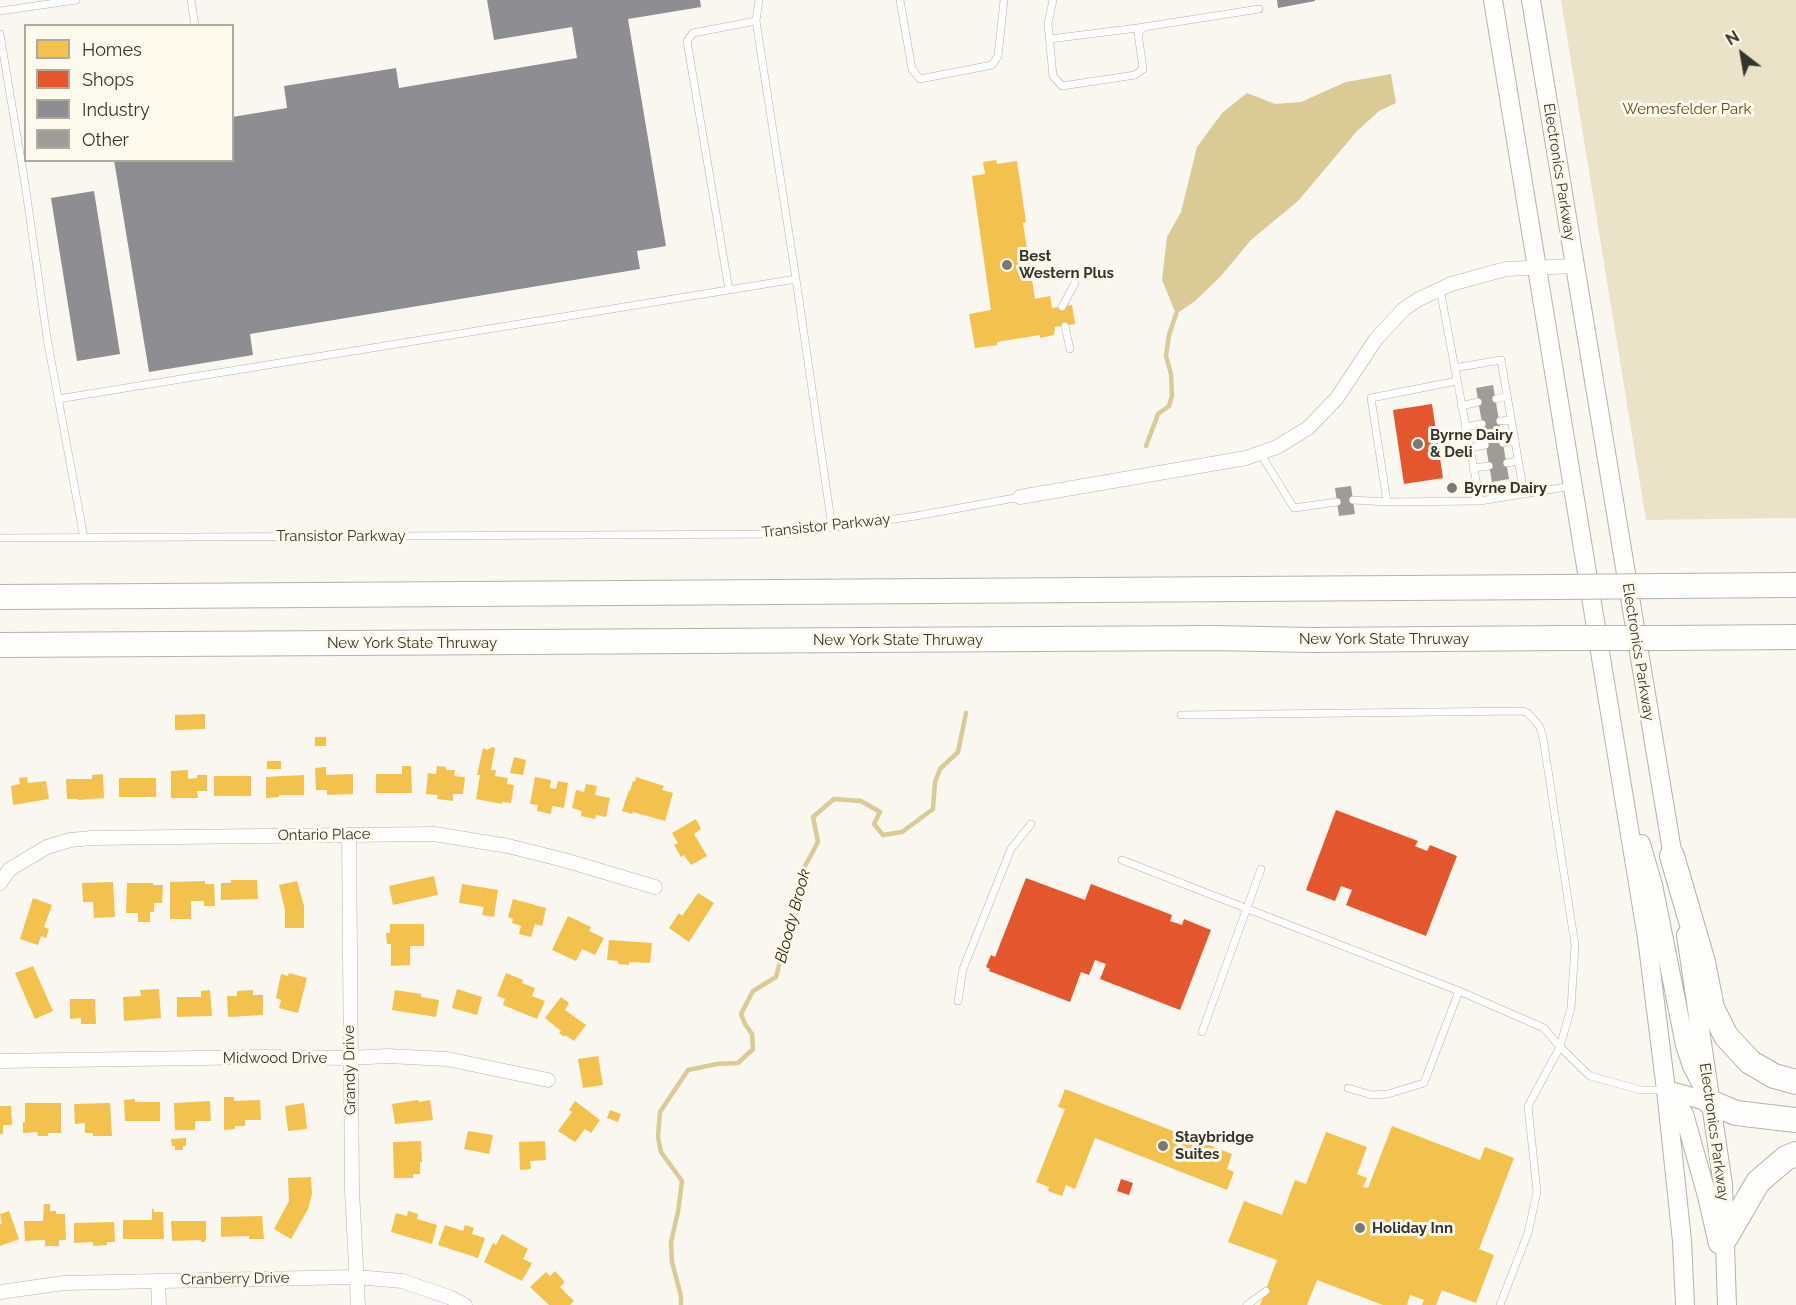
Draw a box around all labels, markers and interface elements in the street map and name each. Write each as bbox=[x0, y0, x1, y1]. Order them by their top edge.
legend bbox=[24, 24, 234, 162]
north arrow bbox=[1712, 24, 1772, 84]
text: N bbox=[1722, 27, 1743, 49]
text: Homes bbox=[82, 39, 142, 60]
text: Shops bbox=[82, 69, 134, 90]
text: Industry bbox=[82, 99, 150, 120]
park label: Wemesfelder Park bbox=[1623, 100, 1751, 118]
street label: Electronics Parkway bbox=[1539, 102, 1579, 242]
text: Other bbox=[82, 129, 129, 150]
place label: Best Western Plus bbox=[1019, 247, 1114, 282]
marker: Best Western Plus bbox=[1000, 258, 1014, 272]
place label: Byrne Dairy & Deli bbox=[1430, 426, 1513, 461]
marker: Byrne Dairy & Deli bbox=[1411, 437, 1425, 451]
place label: Byrne Dairy bbox=[1464, 479, 1547, 497]
marker: Byrne Dairy bbox=[1445, 481, 1459, 495]
street label: Transistor Parkway bbox=[761, 510, 891, 542]
street label: Transistor Parkway bbox=[276, 527, 406, 545]
street label: Electronics Parkway bbox=[1618, 582, 1658, 722]
street label: New York State Thruway bbox=[1299, 630, 1469, 648]
street label: New York State Thruway bbox=[813, 631, 983, 649]
street label: New York State Thruway bbox=[327, 634, 497, 652]
street label: Ontario Place bbox=[277, 825, 371, 845]
water label: Bloody Brook bbox=[771, 867, 815, 965]
street label: Grandy Drive bbox=[340, 1025, 360, 1115]
street label: Midwood Drive bbox=[223, 1049, 327, 1067]
street label: Electronics Parkway bbox=[1695, 1062, 1733, 1202]
place label: Staybridge Suites bbox=[1175, 1128, 1254, 1163]
marker: Staybridge Suites bbox=[1156, 1139, 1170, 1153]
place label: Holiday Inn bbox=[1372, 1219, 1453, 1237]
marker: Holiday Inn bbox=[1353, 1221, 1367, 1235]
street label: Cranberry Drive bbox=[180, 1269, 290, 1289]

